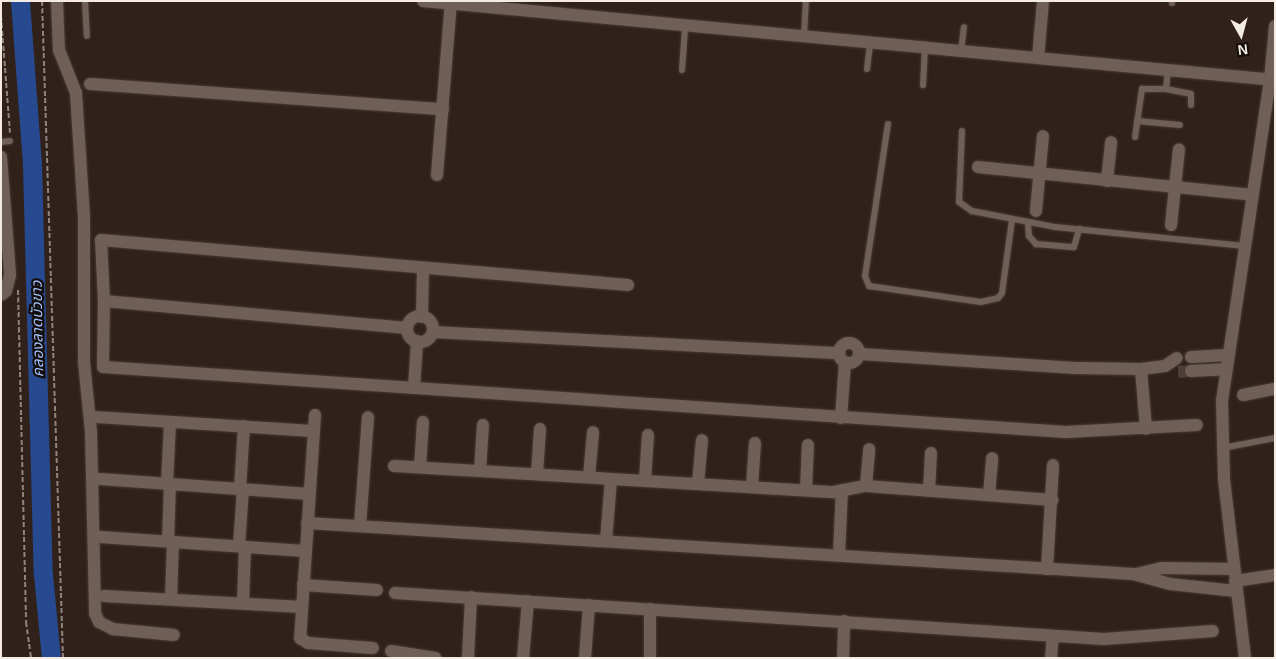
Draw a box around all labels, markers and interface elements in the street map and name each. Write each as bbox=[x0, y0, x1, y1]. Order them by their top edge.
north arrow bbox=[1216, 10, 1266, 60]
text: N bbox=[1237, 41, 1249, 58]
water label: คลองลาดบัวขาว bbox=[27, 281, 47, 377]

